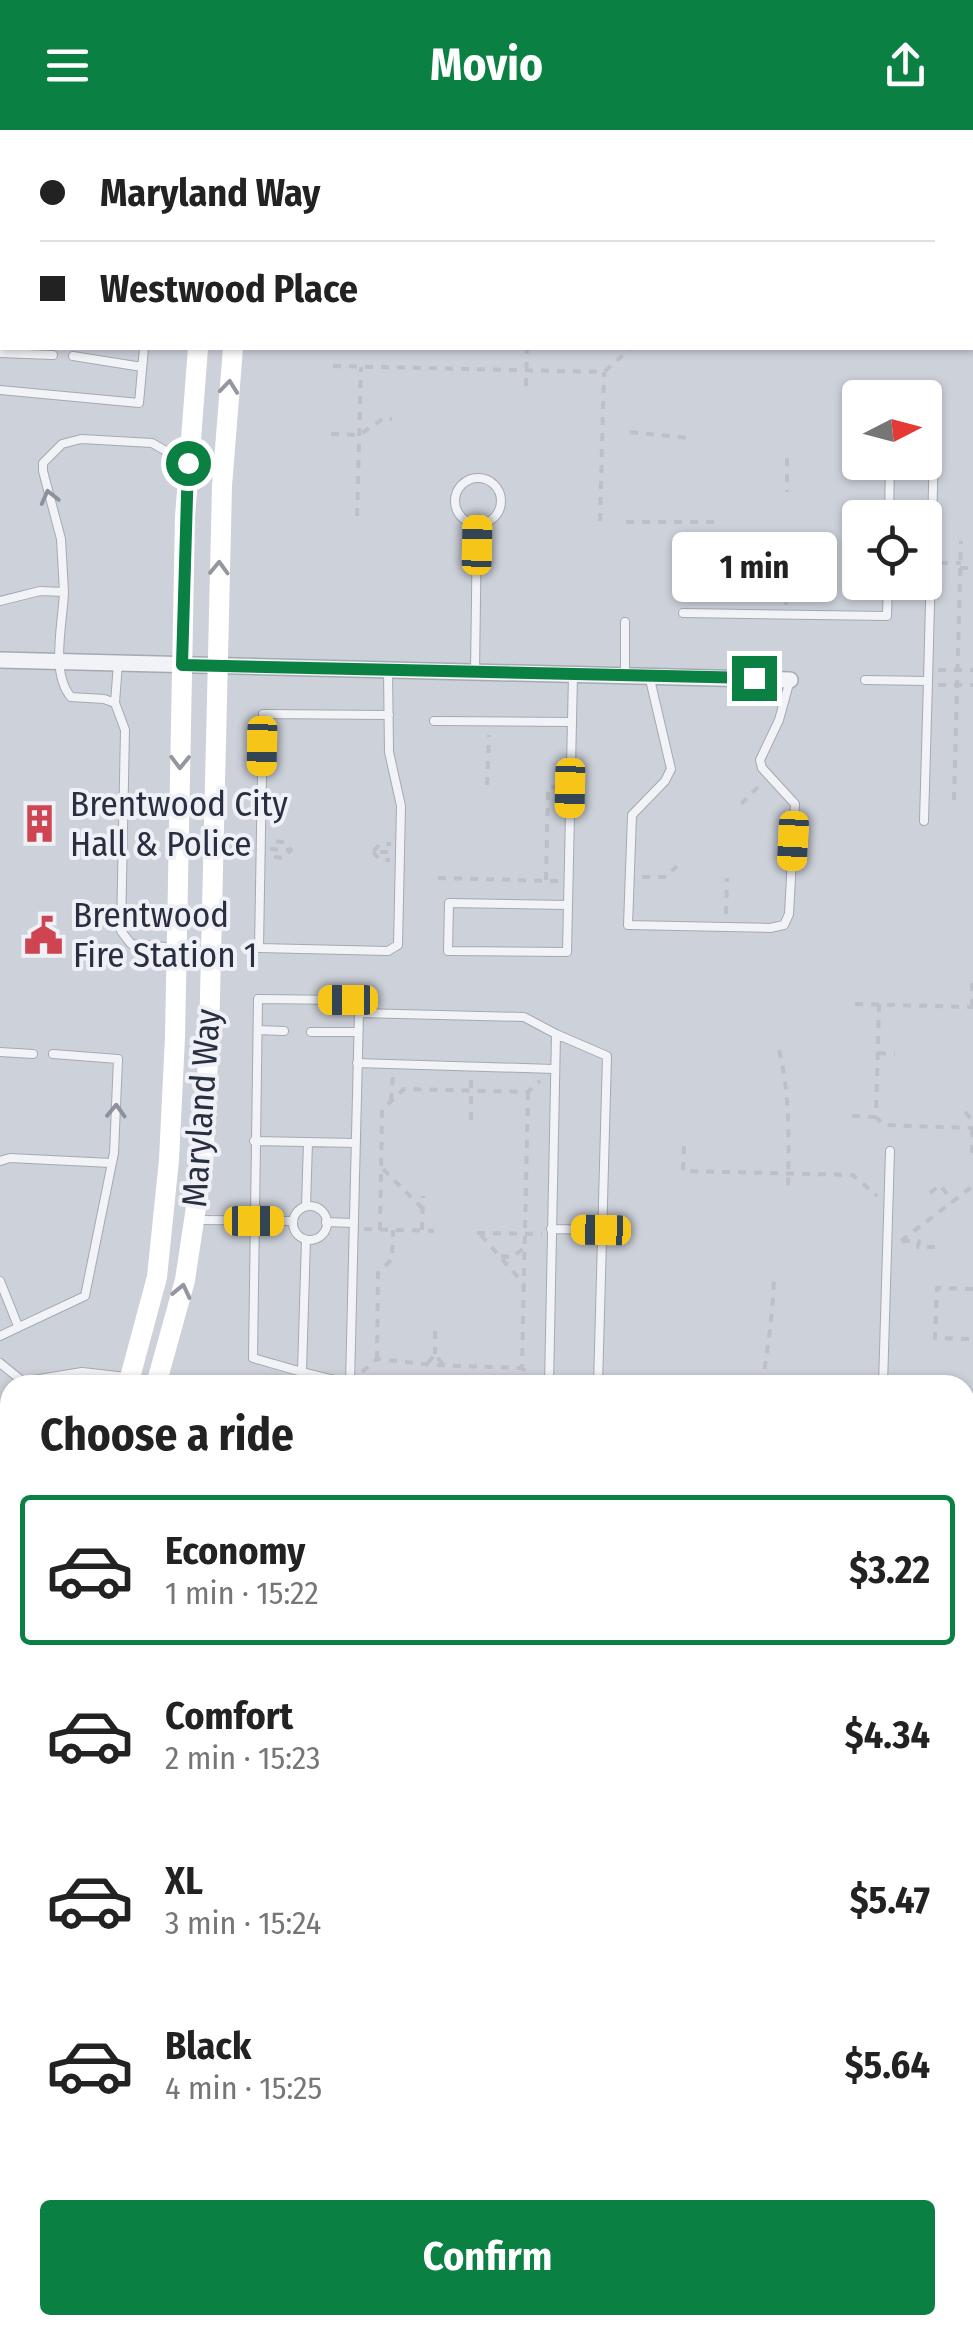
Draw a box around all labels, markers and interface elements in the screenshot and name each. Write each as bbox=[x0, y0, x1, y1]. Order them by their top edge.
icon: menu bbox=[40, 38, 95, 93]
text: Movio bbox=[430, 38, 543, 92]
icon: share bbox=[878, 38, 933, 93]
text: Maryland Way bbox=[100, 170, 320, 216]
text: Westwood Place bbox=[100, 266, 358, 312]
one-way arrow bbox=[218, 378, 239, 394]
north arrow bbox=[842, 380, 942, 480]
map controls bbox=[842, 380, 942, 600]
route start bbox=[166, 441, 211, 486]
one-way arrow bbox=[40, 489, 61, 506]
button: locate bbox=[842, 500, 942, 600]
car bbox=[461, 515, 493, 575]
callout: 1 min bbox=[672, 533, 836, 603]
text: 1 min bbox=[720, 548, 789, 586]
one-way arrow bbox=[209, 560, 230, 576]
route end bbox=[732, 656, 777, 701]
car bbox=[246, 716, 278, 776]
one-way arrow bbox=[170, 755, 191, 771]
car bbox=[554, 758, 586, 818]
place label: Brentwood City Hall & Police bbox=[70, 783, 288, 865]
building icon: Brentwood City Hall & Police bbox=[19, 803, 61, 845]
car bbox=[776, 810, 810, 872]
place label: Brentwood Fire Station 1 bbox=[73, 894, 258, 976]
public building icon: Brentwood Fire Station 1 bbox=[22, 914, 64, 956]
car bbox=[318, 985, 378, 1015]
street label: Maryland Way bbox=[173, 1007, 229, 1209]
one-way arrow bbox=[105, 1103, 126, 1119]
car bbox=[224, 1206, 284, 1236]
car bbox=[571, 1214, 631, 1246]
one-way arrow bbox=[170, 1283, 191, 1300]
text: Choose a ride bbox=[40, 1408, 294, 1462]
icon: car bbox=[45, 1525, 135, 1615]
text: Economy bbox=[165, 1528, 305, 1574]
text: $3.22 bbox=[849, 1547, 930, 1593]
text: 1 min · 15:22 bbox=[165, 1574, 319, 1612]
icon: car bbox=[45, 1690, 135, 1780]
text: Comfort bbox=[165, 1693, 293, 1739]
text: $4.34 bbox=[845, 1712, 930, 1758]
text: 2 min · 15:23 bbox=[165, 1739, 320, 1777]
icon: car bbox=[45, 1855, 135, 1945]
text: XL bbox=[165, 1858, 203, 1904]
text: $5.47 bbox=[850, 1877, 930, 1923]
text: 3 min · 15:24 bbox=[165, 1904, 321, 1942]
icon: car bbox=[45, 2020, 135, 2110]
text: Black bbox=[165, 2023, 251, 2069]
text: $5.64 bbox=[845, 2042, 930, 2088]
text: 4 min · 15:25 bbox=[165, 2069, 322, 2107]
button: Confirm bbox=[40, 2200, 935, 2315]

